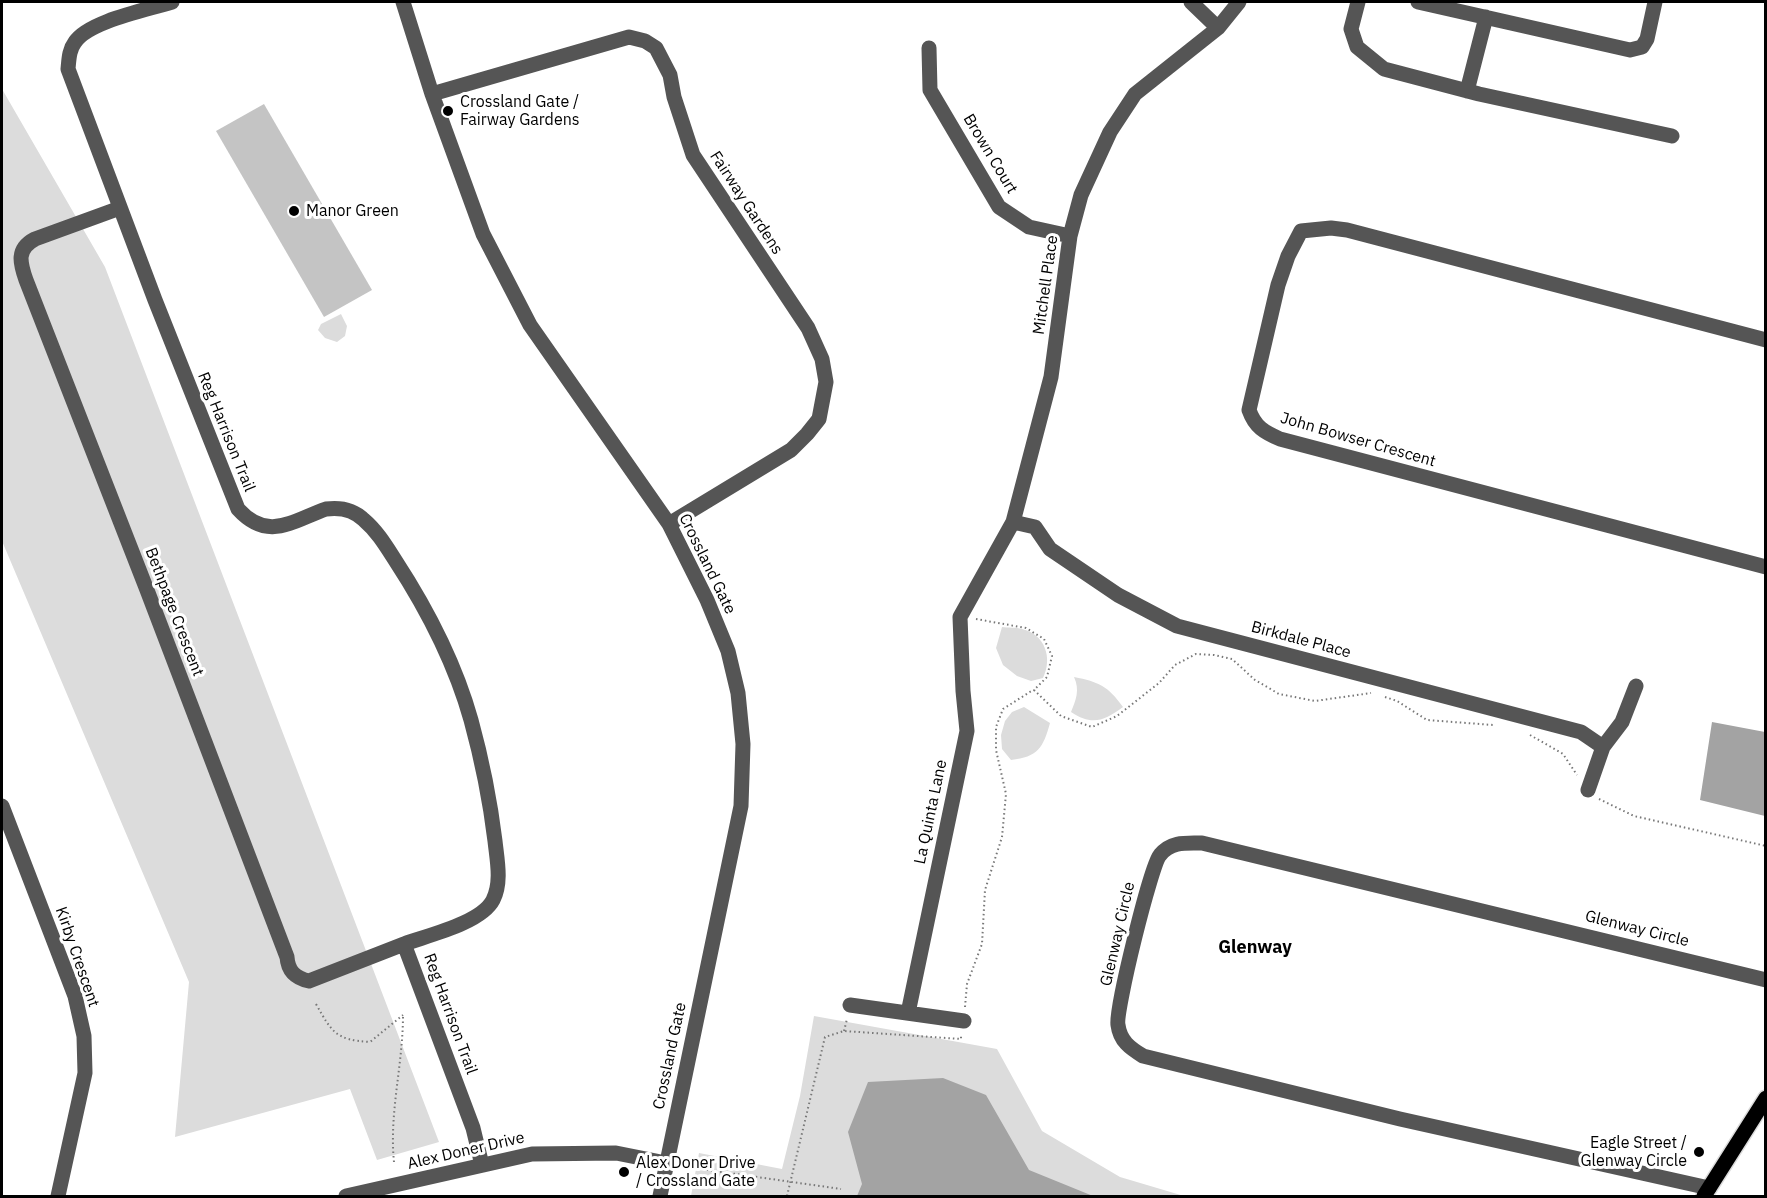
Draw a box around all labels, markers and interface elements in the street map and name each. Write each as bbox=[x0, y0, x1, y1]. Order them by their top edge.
place label: Crossland Gate / Fairway Gardens bbox=[460, 92, 580, 130]
marker: Crossland Gate / Fairway Gardens bbox=[441, 104, 455, 118]
street label: Brown Court bbox=[959, 111, 1021, 197]
street label: Fairway Gardens bbox=[705, 148, 787, 258]
place label: Manor Green bbox=[306, 201, 399, 221]
marker: Manor Green bbox=[287, 204, 301, 218]
street label: Mitchell Place bbox=[1030, 234, 1062, 336]
street label: Reg Harrison Trail bbox=[193, 369, 259, 495]
street label: John Bowser Crescent bbox=[1278, 409, 1438, 471]
street label: Crossland Gate bbox=[674, 511, 740, 617]
street label: Bethpage Crescent bbox=[141, 545, 207, 679]
street label: Birkdale Place bbox=[1249, 617, 1353, 663]
street label: La Quinta Lane bbox=[911, 758, 951, 866]
street label: Glenway Circle bbox=[1097, 880, 1139, 988]
street label: Kirby Crescent bbox=[51, 904, 103, 1010]
street label: Glenway Circle bbox=[1583, 907, 1691, 951]
district label: Glenway bbox=[1218, 937, 1292, 959]
street label: Reg Harrison Trail bbox=[419, 951, 481, 1077]
street label: Crossland Gate bbox=[649, 1001, 691, 1111]
street label: Alex Doner Drive bbox=[406, 1128, 526, 1174]
place label: Eagle Street / Glenway Circle bbox=[1580, 1133, 1687, 1171]
marker: Eagle Street / Glenway Circle bbox=[1692, 1145, 1706, 1159]
place label: Alex Doner Drive / Crossland Gate bbox=[636, 1153, 755, 1191]
marker: Alex Doner Drive / Crossland Gate bbox=[617, 1165, 631, 1179]

